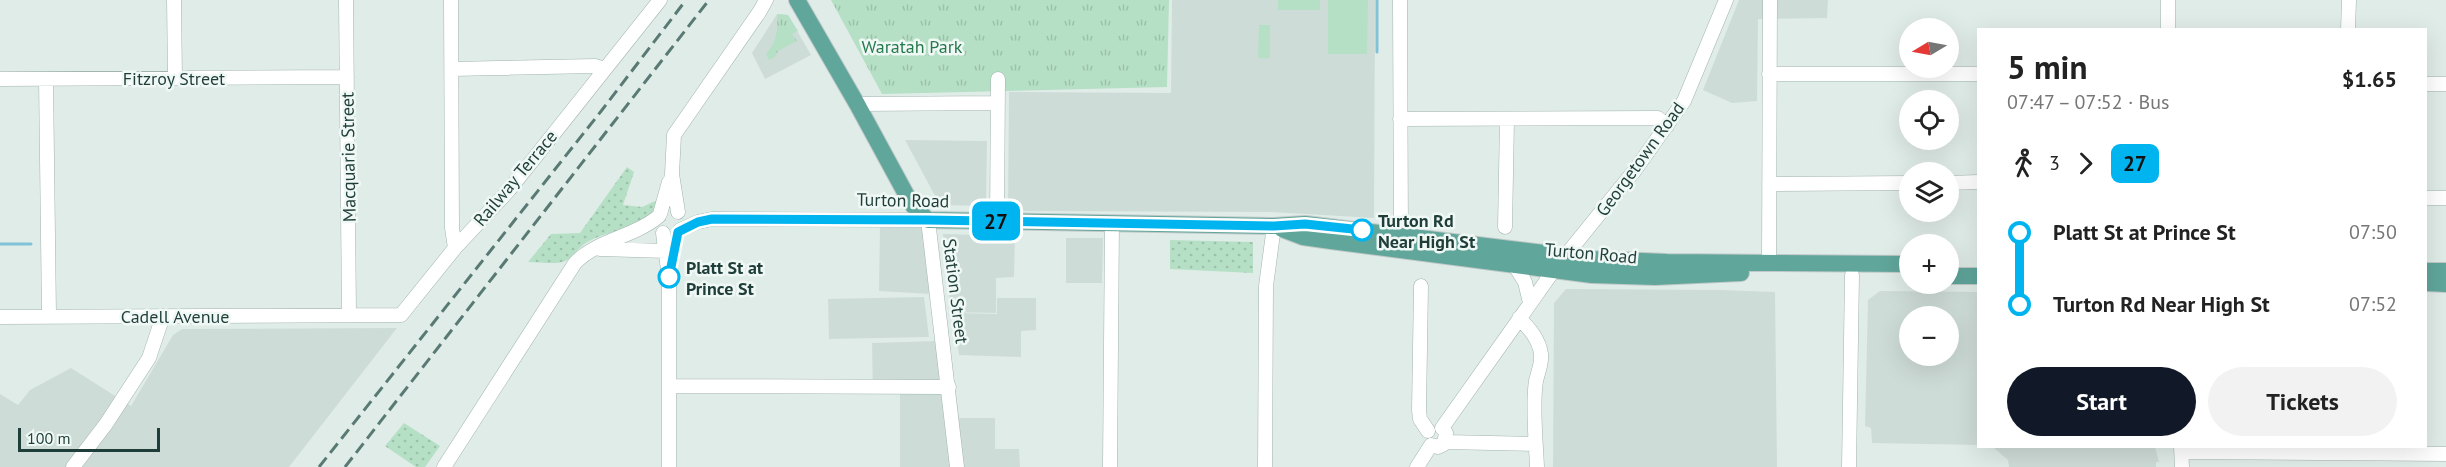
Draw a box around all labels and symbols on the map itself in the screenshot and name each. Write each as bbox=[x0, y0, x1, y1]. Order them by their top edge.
north arrow bbox=[1899, 18, 1959, 78]
park label: Waratah Park bbox=[862, 35, 963, 58]
street label: Fitzroy Street bbox=[123, 67, 225, 90]
street label: Macquarie Street bbox=[335, 92, 361, 222]
street label: Georgetown Road bbox=[1591, 97, 1689, 221]
street label: Railway Terrace bbox=[468, 125, 562, 231]
street label: Turton Road bbox=[856, 188, 950, 212]
line badge: 27 bbox=[969, 202, 1023, 240]
place label: Turton Rd Near High St bbox=[1378, 209, 1476, 253]
marker: Turton Rd Near High St bbox=[1351, 219, 1373, 241]
street label: Station Street bbox=[938, 237, 974, 345]
street label: Turton Road bbox=[1544, 238, 1638, 268]
place label: Platt St at Prince St bbox=[686, 256, 764, 300]
marker: Platt St at Prince St bbox=[658, 266, 680, 288]
street label: Cadell Avenue bbox=[121, 305, 229, 328]
scale bar bbox=[18, 425, 160, 452]

